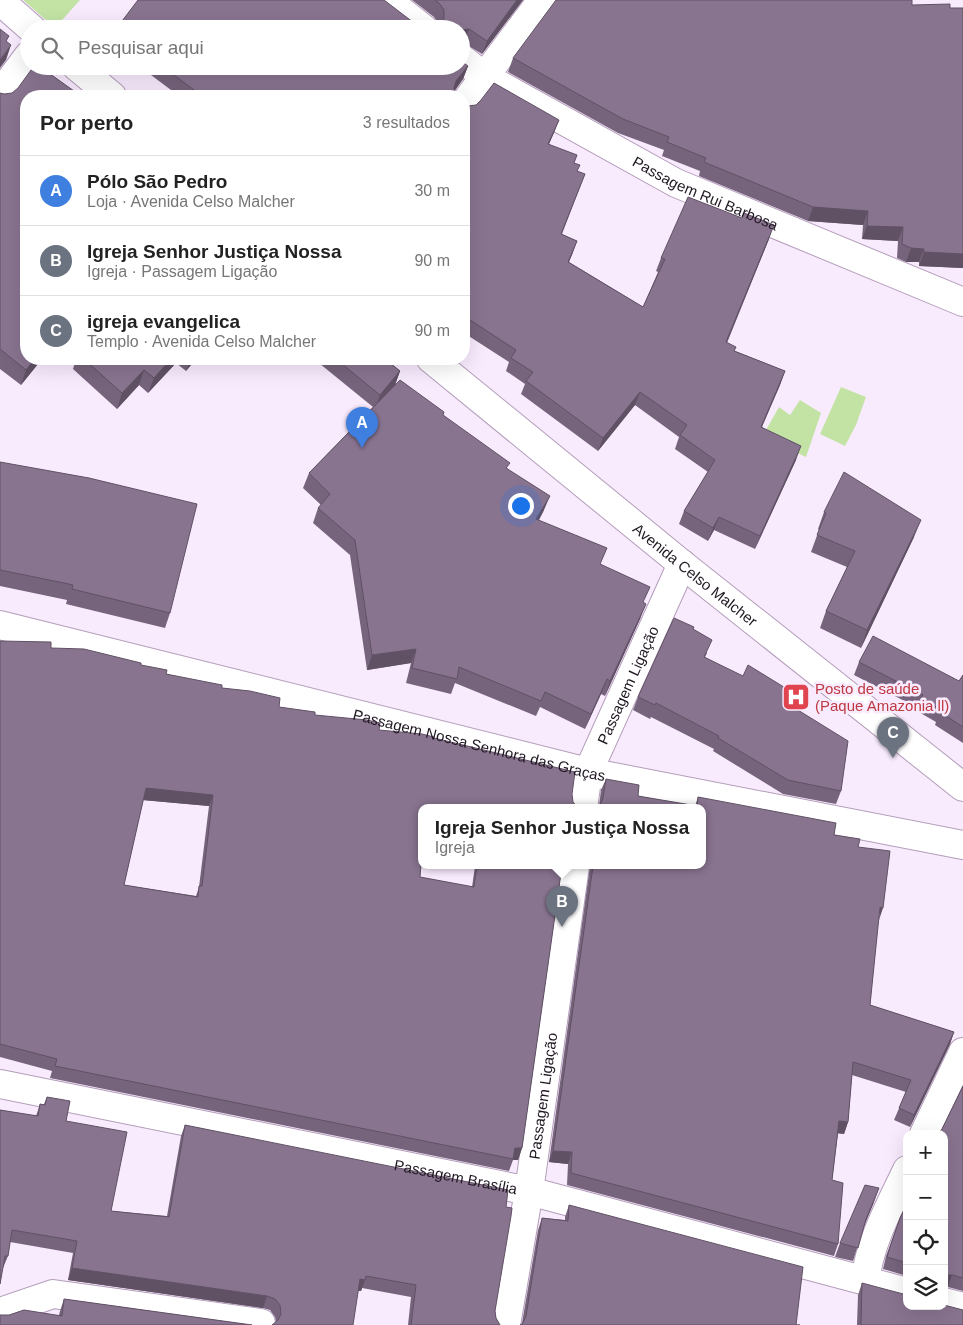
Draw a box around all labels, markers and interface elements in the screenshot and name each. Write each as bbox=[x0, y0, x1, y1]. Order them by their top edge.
search box bbox=[20, 20, 470, 75]
icon: search bbox=[38, 34, 66, 62]
text: Pesquisar aqui bbox=[78, 37, 204, 58]
text: Por perto bbox=[40, 111, 133, 134]
text: 3 resultados bbox=[363, 114, 450, 131]
street label: Passagem Rui Barbosa bbox=[630, 152, 781, 233]
text: Pólo São Pedro bbox=[87, 171, 227, 192]
text: A bbox=[50, 182, 62, 199]
text: 30 m bbox=[414, 182, 450, 199]
text: Loja · Avenida Celso Malcher bbox=[87, 193, 295, 210]
text: Igreja Senhor Justiça Nossa bbox=[87, 241, 342, 262]
text: B bbox=[50, 252, 62, 269]
text: 90 m bbox=[414, 252, 450, 269]
text: Igreja · Passagem Ligação bbox=[87, 263, 277, 280]
text: igreja evangelica bbox=[87, 311, 240, 332]
text: C bbox=[50, 322, 62, 339]
text: 90 m bbox=[414, 322, 450, 339]
text: Templo · Avenida Celso Malcher bbox=[87, 333, 316, 350]
pin: A bbox=[346, 407, 378, 448]
your location bbox=[508, 493, 534, 519]
street label: Avenida Celso Malcher bbox=[630, 519, 761, 629]
street label: Passagem Ligação bbox=[593, 623, 661, 746]
place label: Posto de saúde (Paque Amazonia ll) bbox=[815, 680, 949, 714]
hospital icon: Posto de saúde (Paque Amazonia ll) bbox=[781, 682, 811, 712]
street label: Passagem Nossa Senhora das Graças bbox=[351, 705, 607, 784]
pin: C bbox=[877, 717, 909, 758]
popup bbox=[418, 804, 706, 869]
text: Igreja Senhor Justiça Nossa bbox=[435, 817, 689, 838]
text: Igreja bbox=[435, 839, 475, 856]
pin: B bbox=[546, 886, 578, 927]
street label: Passagem Ligação bbox=[525, 1032, 560, 1160]
map controls bbox=[903, 1130, 948, 1310]
button: + bbox=[903, 1130, 948, 1175]
street label: Passagem Brasília bbox=[393, 1155, 519, 1197]
button: − bbox=[903, 1175, 948, 1220]
button: locate bbox=[903, 1220, 948, 1265]
button: layers bbox=[903, 1265, 948, 1310]

